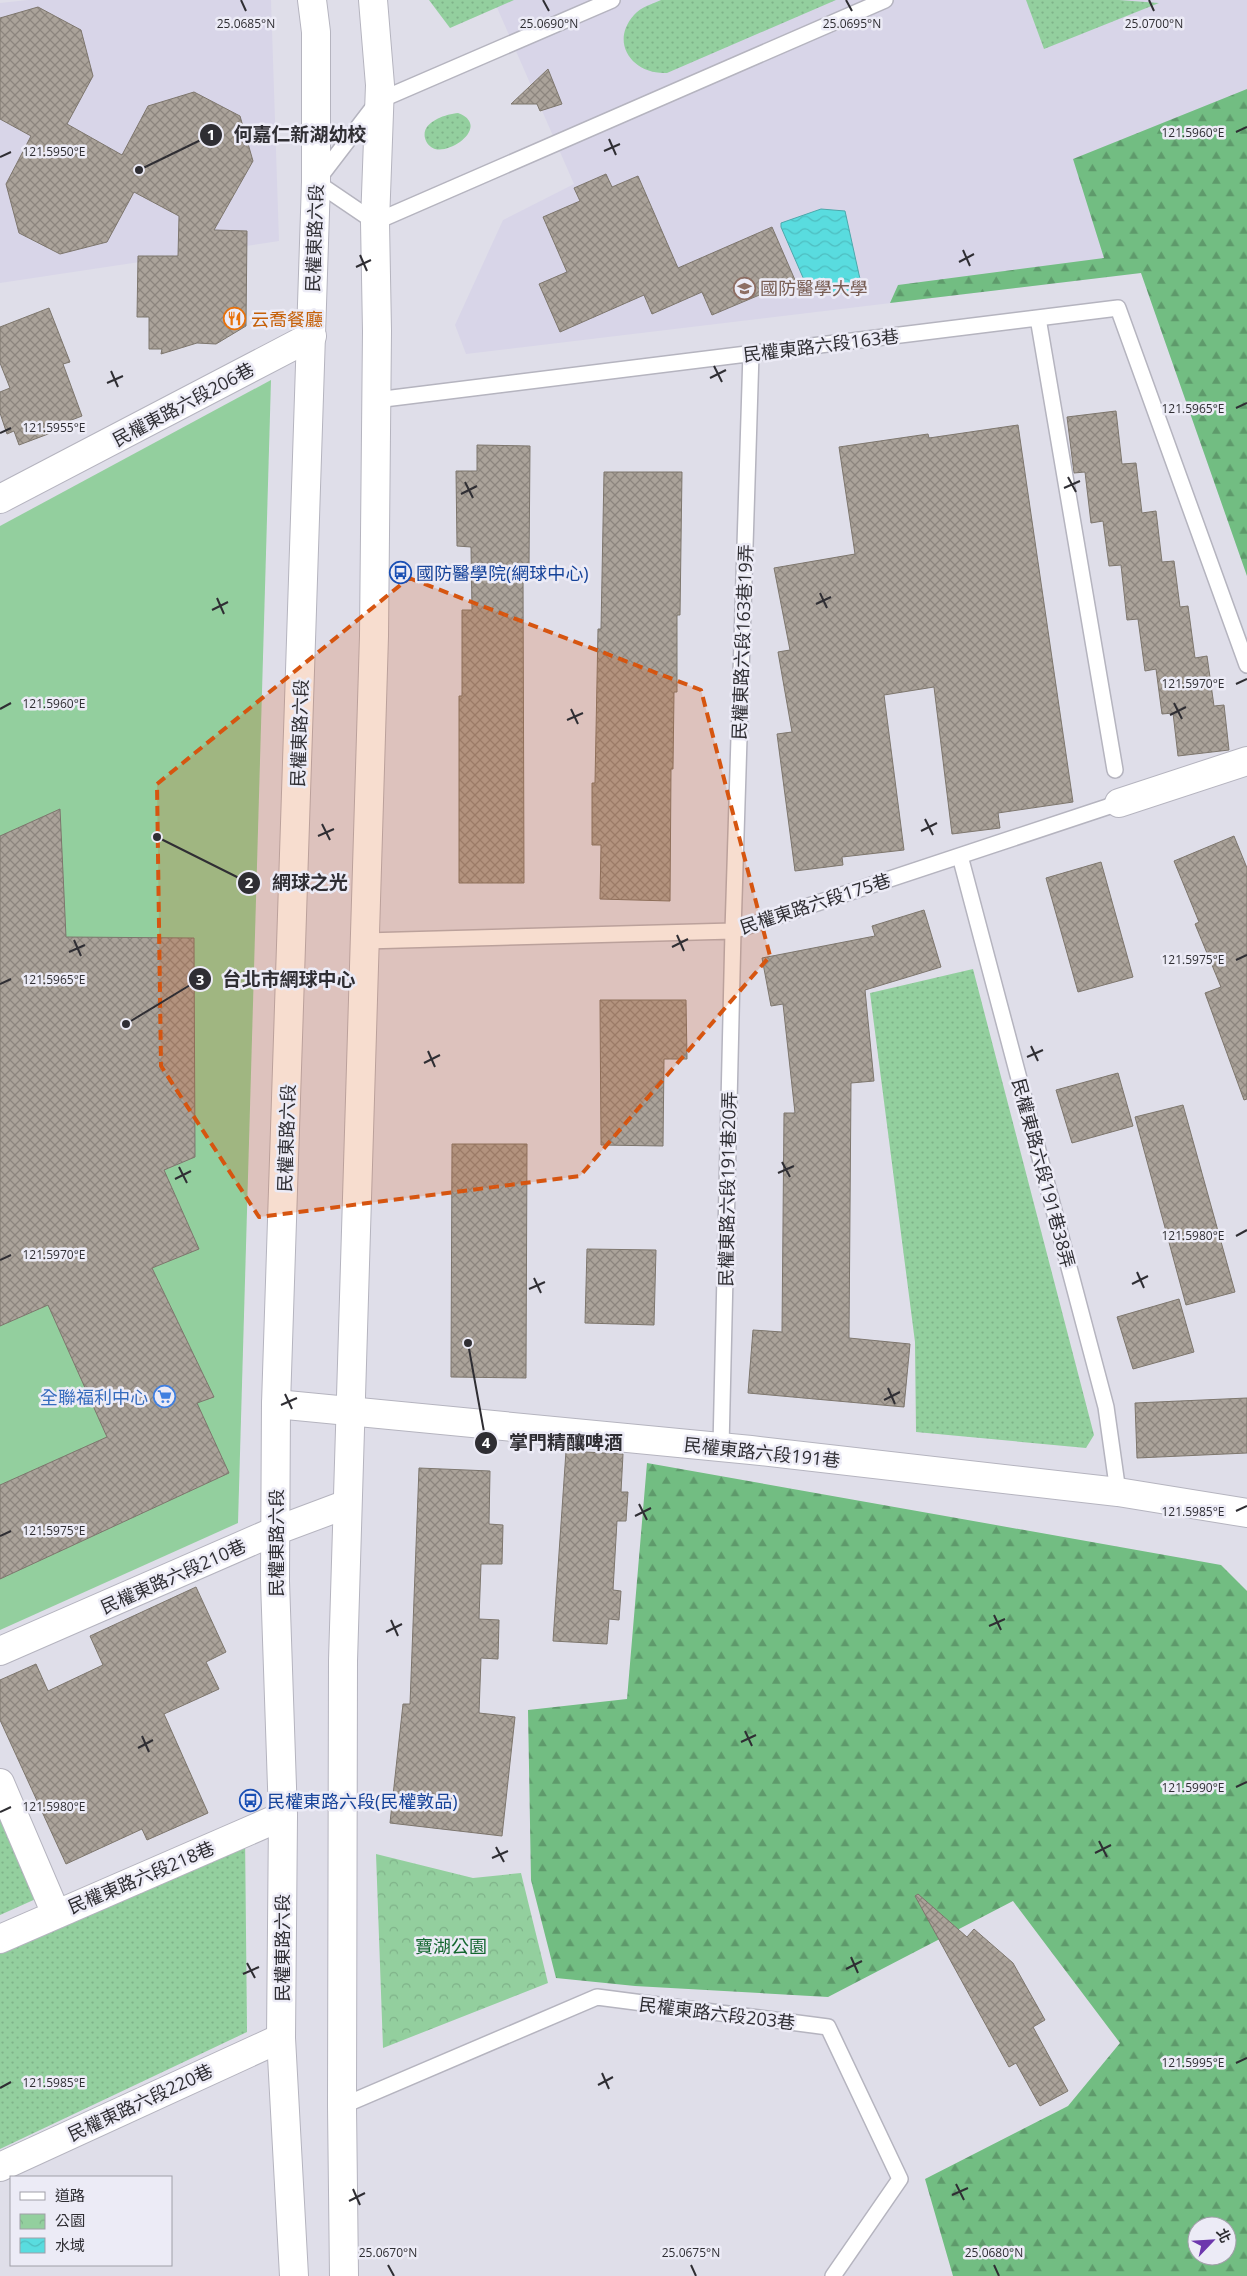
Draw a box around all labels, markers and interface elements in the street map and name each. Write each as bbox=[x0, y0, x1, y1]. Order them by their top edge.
text: 25.0685°N bbox=[217, 15, 275, 32]
text: 25.0690°N bbox=[520, 15, 578, 32]
text: 25.0695°N bbox=[823, 15, 881, 32]
text: 25.0700°N bbox=[1125, 15, 1183, 32]
callout: 何嘉仁新湖幼校 bbox=[198, 118, 376, 152]
text: 何嘉仁新湖幼校 bbox=[233, 121, 367, 147]
text: 1 bbox=[207, 124, 215, 144]
text: 121.5960°E bbox=[1162, 124, 1225, 141]
text: 121.5950°E bbox=[23, 143, 86, 160]
street label: 民權東路六段 bbox=[300, 184, 328, 292]
school or university icon: 國防醫學大學 bbox=[732, 276, 756, 300]
place label: 國防醫學大學 bbox=[760, 276, 868, 300]
restaurant icon: 云喬餐廳 bbox=[223, 307, 247, 331]
place label: 云喬餐廳 bbox=[251, 307, 323, 331]
street label: 民權東路六段163巷 bbox=[742, 324, 900, 366]
street label: 民權東路六段206巷 bbox=[108, 357, 258, 451]
text: 121.5965°E bbox=[1162, 400, 1225, 417]
text: 121.5955°E bbox=[23, 419, 86, 436]
street label: 民權東路六段163巷19弄 bbox=[727, 544, 757, 740]
bus stop icon: 國防醫學院(網球中心) bbox=[388, 561, 412, 585]
place label: 國防醫學院(網球中心) bbox=[416, 561, 589, 585]
text: 121.5970°E bbox=[1162, 675, 1225, 692]
street label: 民權東路六段 bbox=[285, 679, 313, 787]
text: 121.5960°E bbox=[23, 695, 86, 712]
callout: 網球之光 bbox=[237, 866, 358, 900]
street label: 民權東路六段175巷 bbox=[737, 867, 893, 939]
text: 網球之光 bbox=[272, 869, 348, 895]
text: 2 bbox=[245, 872, 254, 892]
text: 121.5975°E bbox=[1162, 951, 1225, 968]
callout: 台北市網球中心 bbox=[188, 962, 366, 996]
text: 台北市網球中心 bbox=[222, 966, 356, 992]
text: 3 bbox=[196, 969, 204, 989]
text: 121.5965°E bbox=[23, 971, 86, 988]
street label: 民權東路六段191巷38弄 bbox=[1007, 1075, 1081, 1271]
street label: 民權東路六段 bbox=[272, 1084, 300, 1192]
street label: 民權東路六段191巷20弄 bbox=[713, 1091, 741, 1287]
text: 121.5980°E bbox=[1162, 1227, 1225, 1244]
text: 121.5970°E bbox=[23, 1246, 86, 1263]
place label: 全聯福利中心 bbox=[40, 1385, 148, 1409]
supermarket icon: 全聯福利中心 bbox=[152, 1385, 176, 1409]
callout: 掌門精釀啤酒 bbox=[474, 1426, 633, 1460]
text: 掌門精釀啤酒 bbox=[509, 1429, 623, 1455]
text: 4 bbox=[482, 1432, 491, 1452]
street label: 民權東路六段191巷 bbox=[683, 1432, 841, 1472]
street label: 民權東路六段 bbox=[264, 1489, 288, 1597]
text: 121.5985°E bbox=[1162, 1503, 1225, 1520]
text: 121.5975°E bbox=[23, 1522, 86, 1539]
street label: 民權東路六段210巷 bbox=[96, 1533, 250, 1619]
text: 121.5990°E bbox=[1162, 1779, 1225, 1796]
bus stop icon: 民權東路六段(民權敦品) bbox=[239, 1789, 263, 1813]
place label: 民權東路六段(民權敦品) bbox=[267, 1789, 458, 1813]
text: 121.5980°E bbox=[23, 1798, 86, 1815]
street label: 民權東路六段218巷 bbox=[64, 1835, 218, 1919]
street label: 民權東路六段 bbox=[270, 1894, 294, 2002]
park label: 寶湖公園 bbox=[415, 1934, 487, 1958]
street label: 民權東路六段203巷 bbox=[638, 1992, 796, 2034]
text: 121.5995°E bbox=[1162, 2054, 1225, 2071]
street label: 民權東路六段220巷 bbox=[64, 2058, 216, 2146]
text: 121.5985°E bbox=[23, 2074, 86, 2091]
legend bbox=[10, 2176, 172, 2266]
text: 道路 bbox=[55, 2185, 85, 2205]
text: 公園 bbox=[55, 2210, 85, 2230]
north arrow bbox=[1187, 2216, 1237, 2266]
text: 北 bbox=[1213, 2225, 1236, 2246]
text: 水域 bbox=[55, 2235, 85, 2255]
text: 25.0670°N bbox=[359, 2244, 417, 2261]
text: 25.0675°N bbox=[662, 2244, 720, 2261]
text: 25.0680°N bbox=[965, 2244, 1023, 2261]

